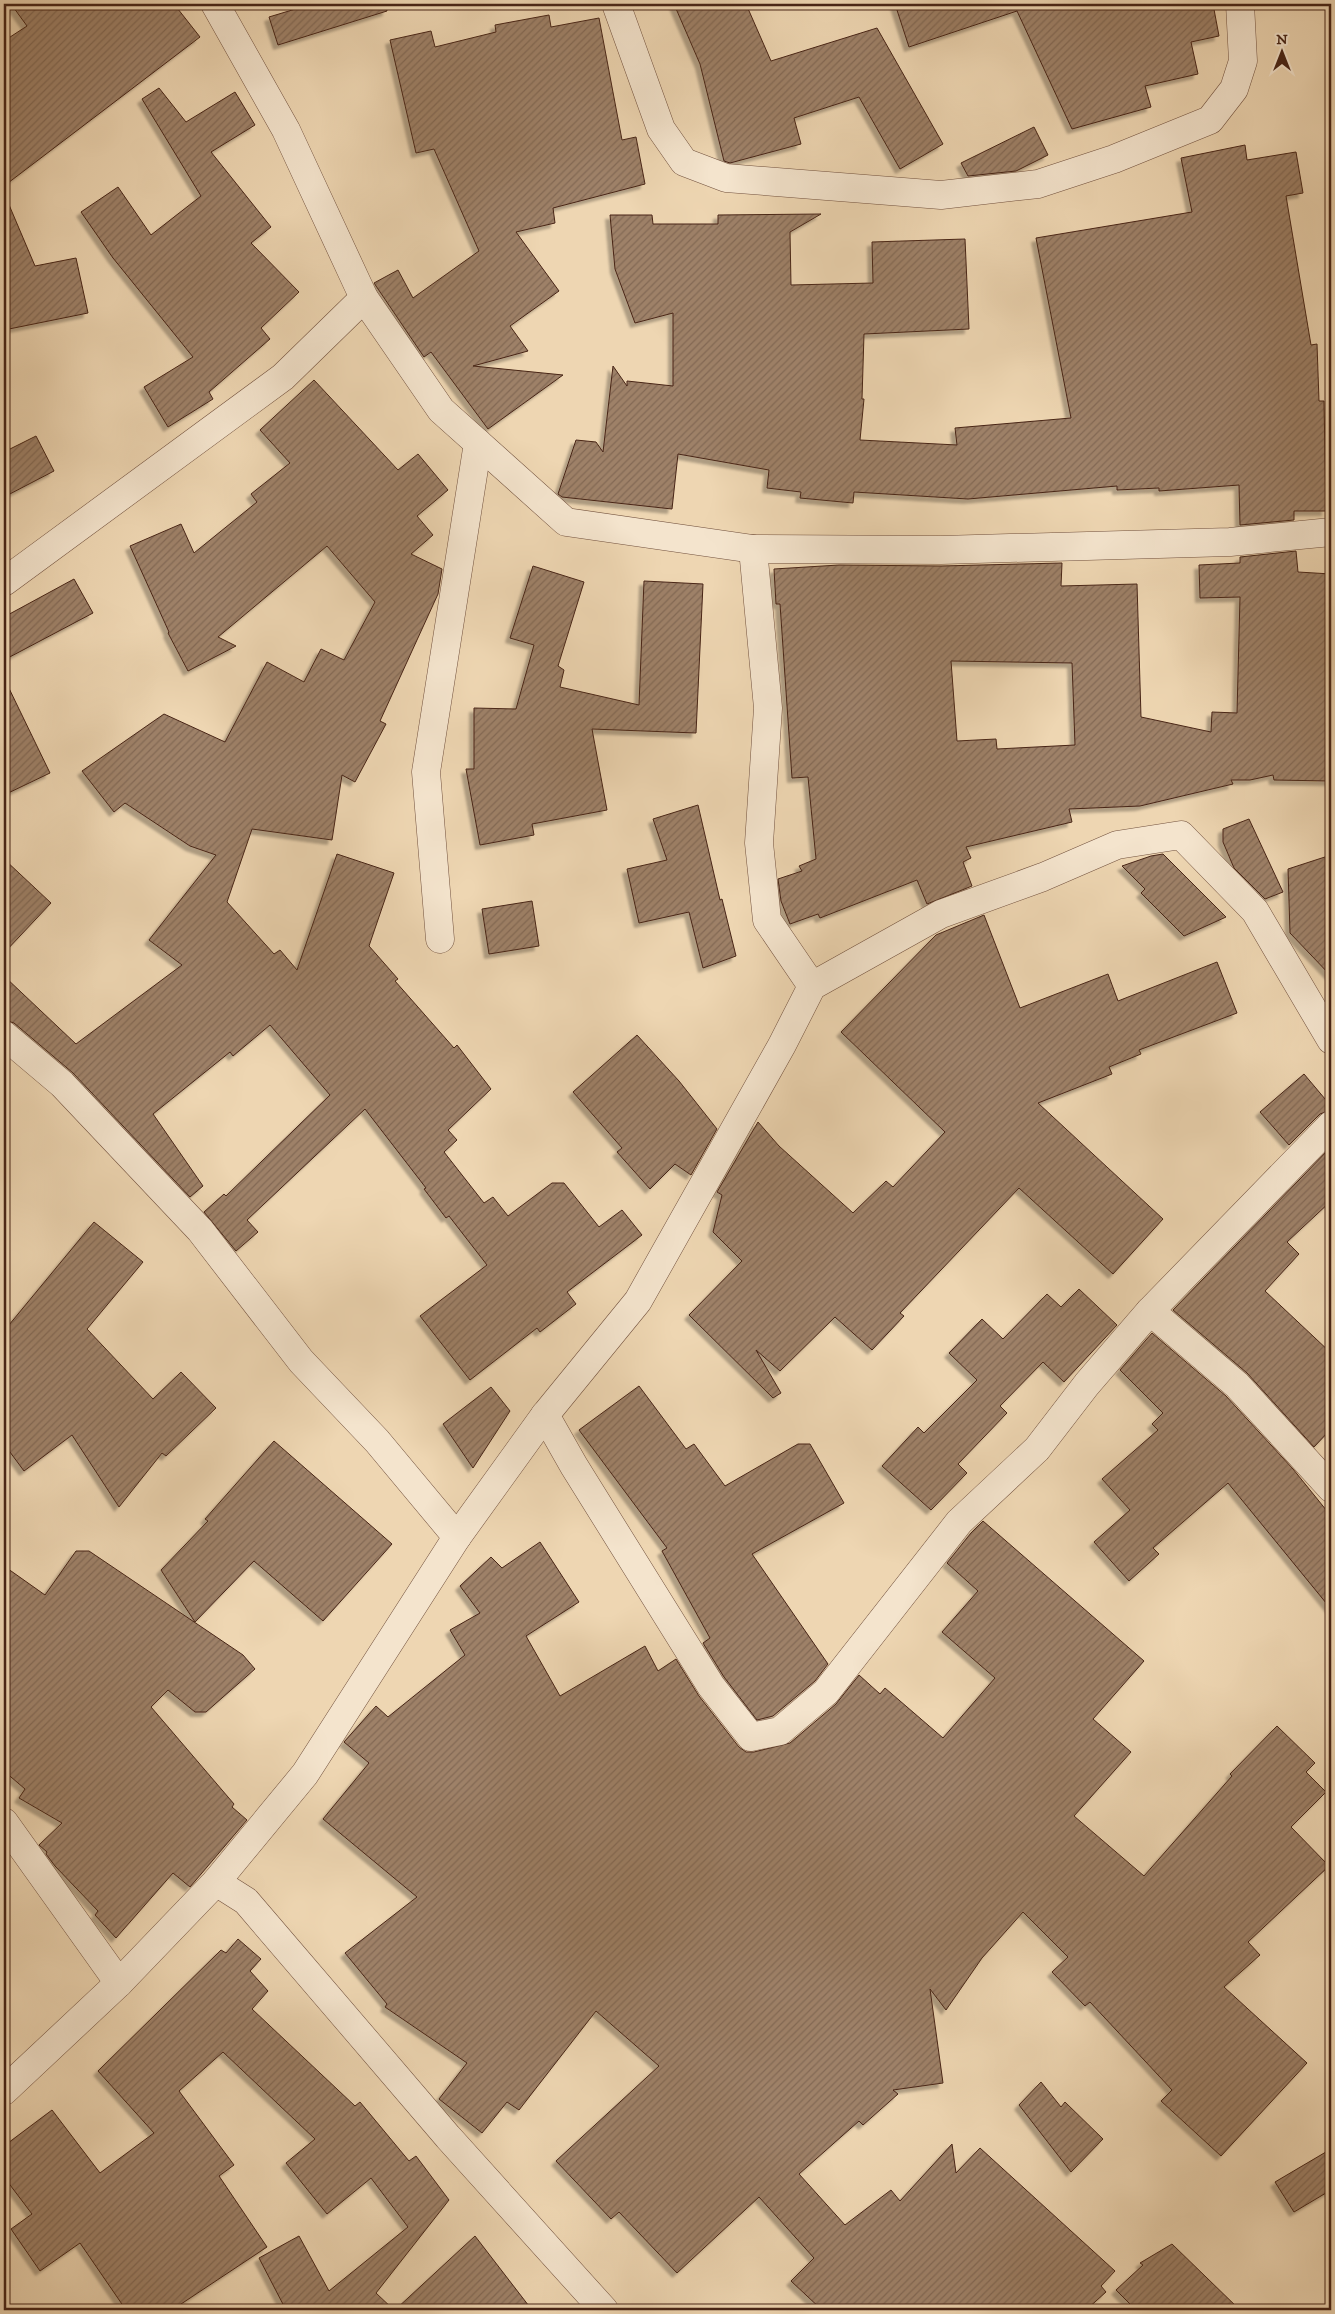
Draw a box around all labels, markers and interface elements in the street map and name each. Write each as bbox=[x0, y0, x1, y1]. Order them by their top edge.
north arrow bbox=[1258, 28, 1308, 78]
text: N bbox=[1276, 31, 1288, 49]

